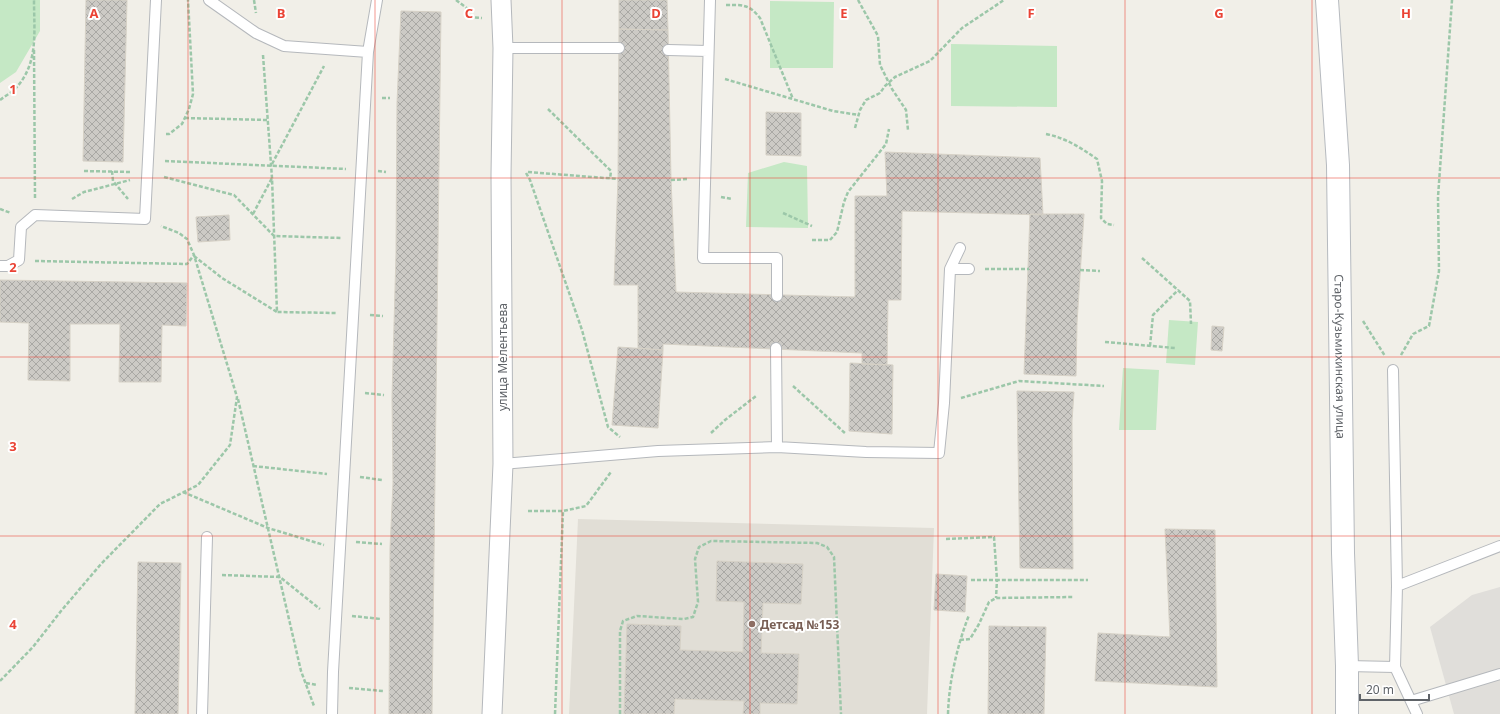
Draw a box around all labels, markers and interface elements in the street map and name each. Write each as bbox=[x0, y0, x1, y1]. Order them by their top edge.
text: A bbox=[90, 4, 99, 22]
text: B bbox=[277, 4, 285, 22]
text: C bbox=[465, 4, 473, 22]
text: D bbox=[651, 4, 661, 22]
text: E bbox=[840, 4, 848, 22]
text: F bbox=[1027, 4, 1035, 22]
text: G bbox=[1214, 4, 1224, 22]
text: H bbox=[1401, 4, 1411, 22]
text: 1 bbox=[9, 80, 17, 98]
text: 2 bbox=[9, 258, 17, 276]
street label: Старо-Кузьмихинская улица bbox=[1331, 274, 1350, 439]
street label: улица Мелентьева bbox=[494, 303, 511, 411]
text: 3 bbox=[9, 437, 17, 455]
text: 4 bbox=[9, 615, 17, 633]
place label: Детсад №153 bbox=[760, 616, 839, 633]
marker: Детсад №153 bbox=[747, 619, 757, 629]
scale bar bbox=[1360, 676, 1429, 702]
text: 20 m bbox=[1366, 681, 1394, 698]

